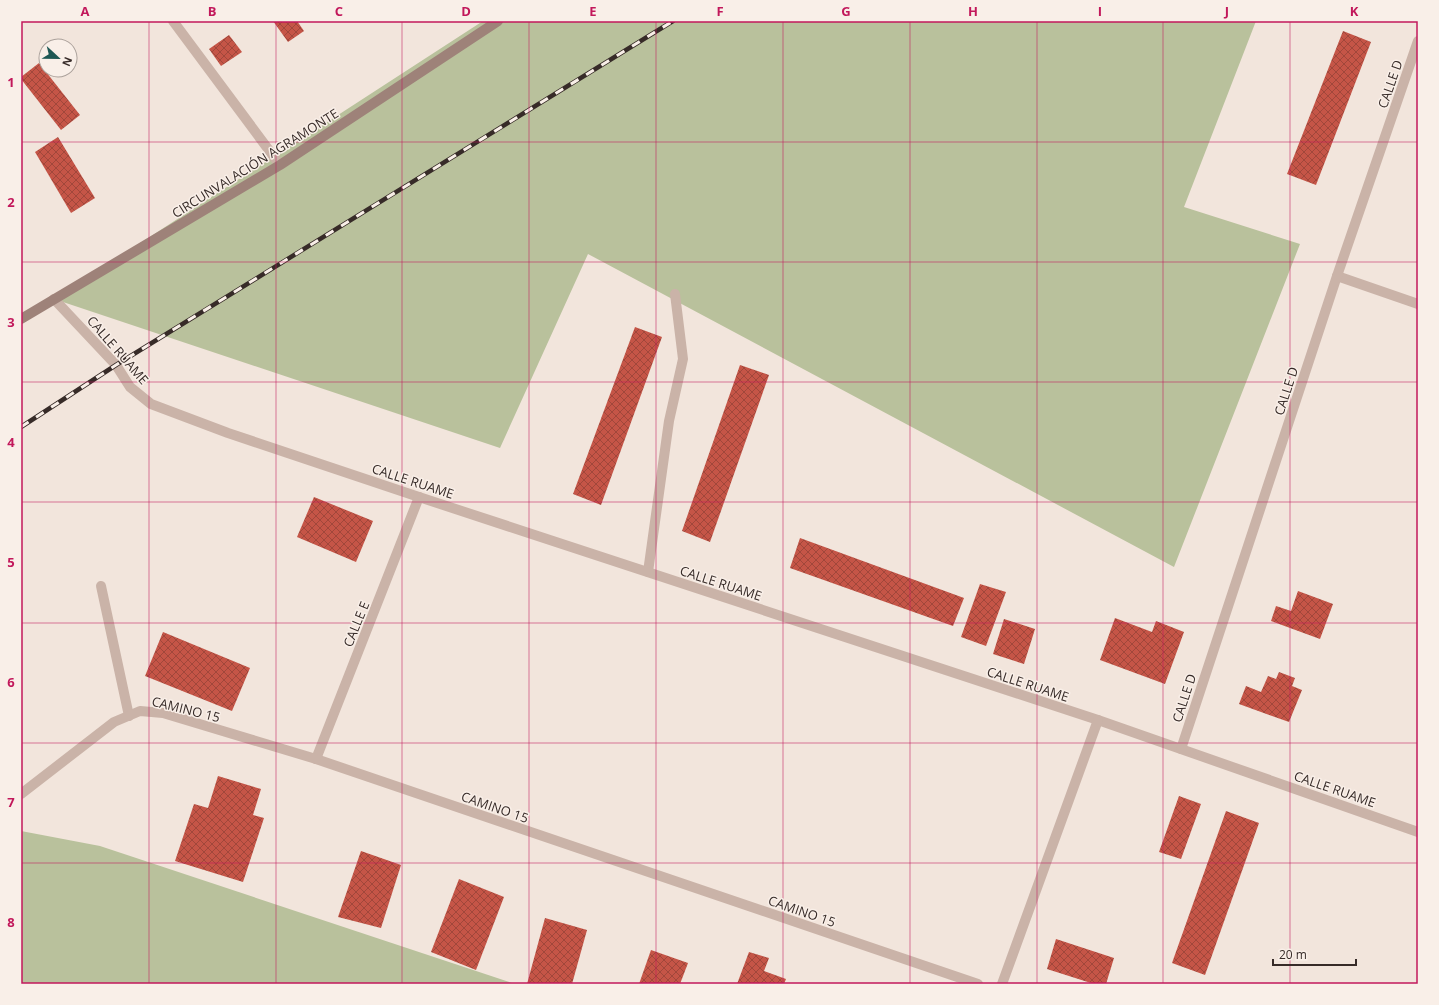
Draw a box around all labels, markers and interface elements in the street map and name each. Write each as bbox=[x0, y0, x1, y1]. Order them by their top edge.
text: A bbox=[81, 2, 90, 20]
text: B bbox=[208, 2, 217, 20]
text: C bbox=[335, 2, 343, 20]
text: D bbox=[461, 2, 471, 20]
text: E bbox=[589, 2, 597, 20]
text: F bbox=[716, 2, 724, 20]
text: G bbox=[841, 2, 851, 20]
text: H bbox=[968, 2, 978, 20]
text: I bbox=[1098, 2, 1102, 20]
text: J bbox=[1224, 2, 1229, 20]
text: K bbox=[1350, 2, 1359, 20]
north arrow bbox=[38, 38, 78, 78]
text: N bbox=[59, 55, 76, 69]
street label: CALLE D bbox=[1373, 57, 1407, 111]
text: 1 bbox=[7, 73, 15, 91]
street label: CIRCUNVALACIÓN AGRAMONTE bbox=[168, 104, 342, 222]
text: 2 bbox=[7, 193, 15, 211]
street label: CALLE RUAME bbox=[83, 312, 153, 388]
text: 3 bbox=[7, 313, 15, 331]
street label: CALLE D bbox=[1270, 364, 1302, 418]
text: 4 bbox=[7, 433, 15, 451]
street label: CALLE RUAME bbox=[370, 459, 456, 503]
text: 5 bbox=[7, 553, 15, 571]
street label: CALLE RUAME bbox=[678, 561, 764, 605]
street label: CALLE E bbox=[339, 598, 373, 650]
street label: CALLE RUAME bbox=[985, 662, 1071, 706]
street label: CALLE D bbox=[1168, 671, 1200, 725]
text: 6 bbox=[7, 673, 15, 691]
street label: CAMINO 15 bbox=[150, 692, 222, 726]
street label: CALLE RUAME bbox=[1292, 767, 1378, 811]
street label: CAMINO 15 bbox=[459, 787, 531, 827]
text: 7 bbox=[7, 793, 15, 811]
street label: CAMINO 15 bbox=[766, 891, 838, 931]
text: 8 bbox=[7, 913, 15, 931]
scale bar bbox=[1273, 941, 1356, 967]
text: 20 m bbox=[1279, 946, 1307, 963]

